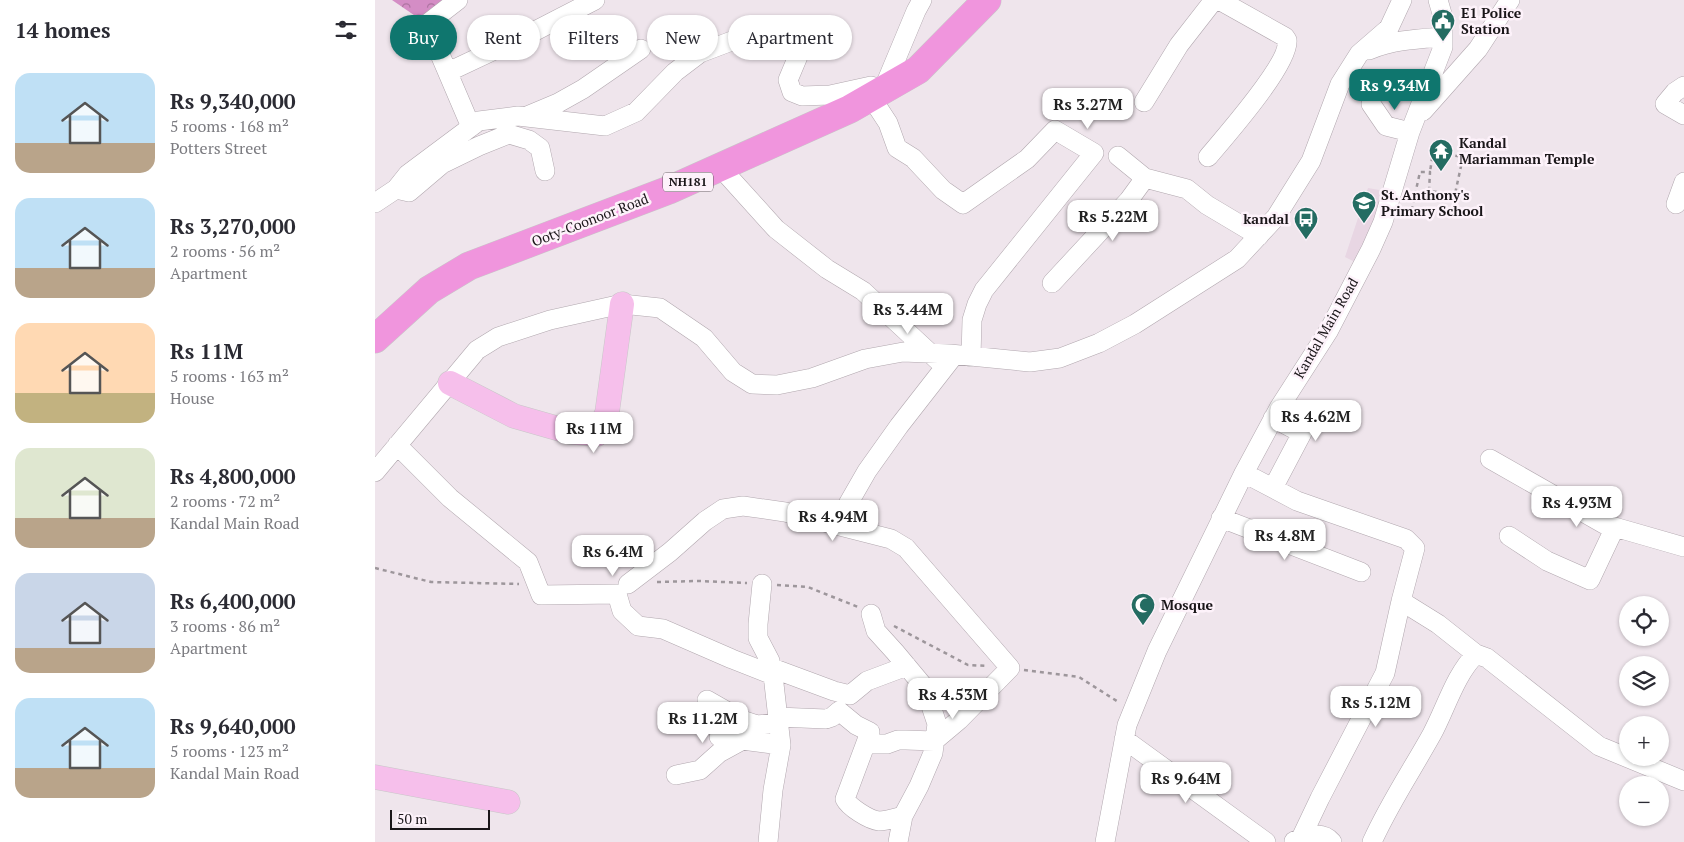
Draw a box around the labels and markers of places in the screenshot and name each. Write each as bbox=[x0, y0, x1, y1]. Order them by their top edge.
place label: E1 Police Station bbox=[1461, 3, 1522, 38]
public building icon: E1 Police Station bbox=[1430, 8, 1456, 42]
pin: Rs 9.34M bbox=[1343, 68, 1447, 111]
pin: Rs 3.27M bbox=[1036, 88, 1140, 130]
place label: Kandal Mariamman Temple bbox=[1459, 133, 1595, 168]
temple icon: Kandal Mariamman Temple bbox=[1428, 138, 1454, 172]
place label: St. Anthony's Primary School bbox=[1381, 185, 1484, 220]
school or university icon: St. Anthony's Primary School bbox=[1351, 190, 1377, 224]
pin: Rs 5.22M bbox=[1061, 200, 1165, 242]
bus stop icon: kandal bbox=[1293, 206, 1319, 240]
place label: kandal bbox=[1243, 209, 1289, 228]
pin: Rs 3.44M bbox=[856, 292, 960, 335]
pin: Rs 4.62M bbox=[1264, 400, 1368, 442]
pin: Rs 11M bbox=[553, 412, 635, 454]
pin: Rs 4.93M bbox=[1525, 486, 1629, 528]
pin: Rs 4.94M bbox=[781, 500, 885, 542]
pin: Rs 4.8M bbox=[1239, 518, 1331, 561]
pin: Rs 6.4M bbox=[567, 534, 659, 577]
mosque icon: Mosque bbox=[1130, 592, 1156, 626]
place label: Mosque bbox=[1161, 595, 1214, 614]
pin: Rs 4.53M bbox=[901, 678, 1005, 720]
pin: Rs 5.12M bbox=[1324, 686, 1428, 728]
pin: Rs 11.2M bbox=[651, 702, 755, 744]
pin: Rs 9.64M bbox=[1134, 762, 1238, 804]

